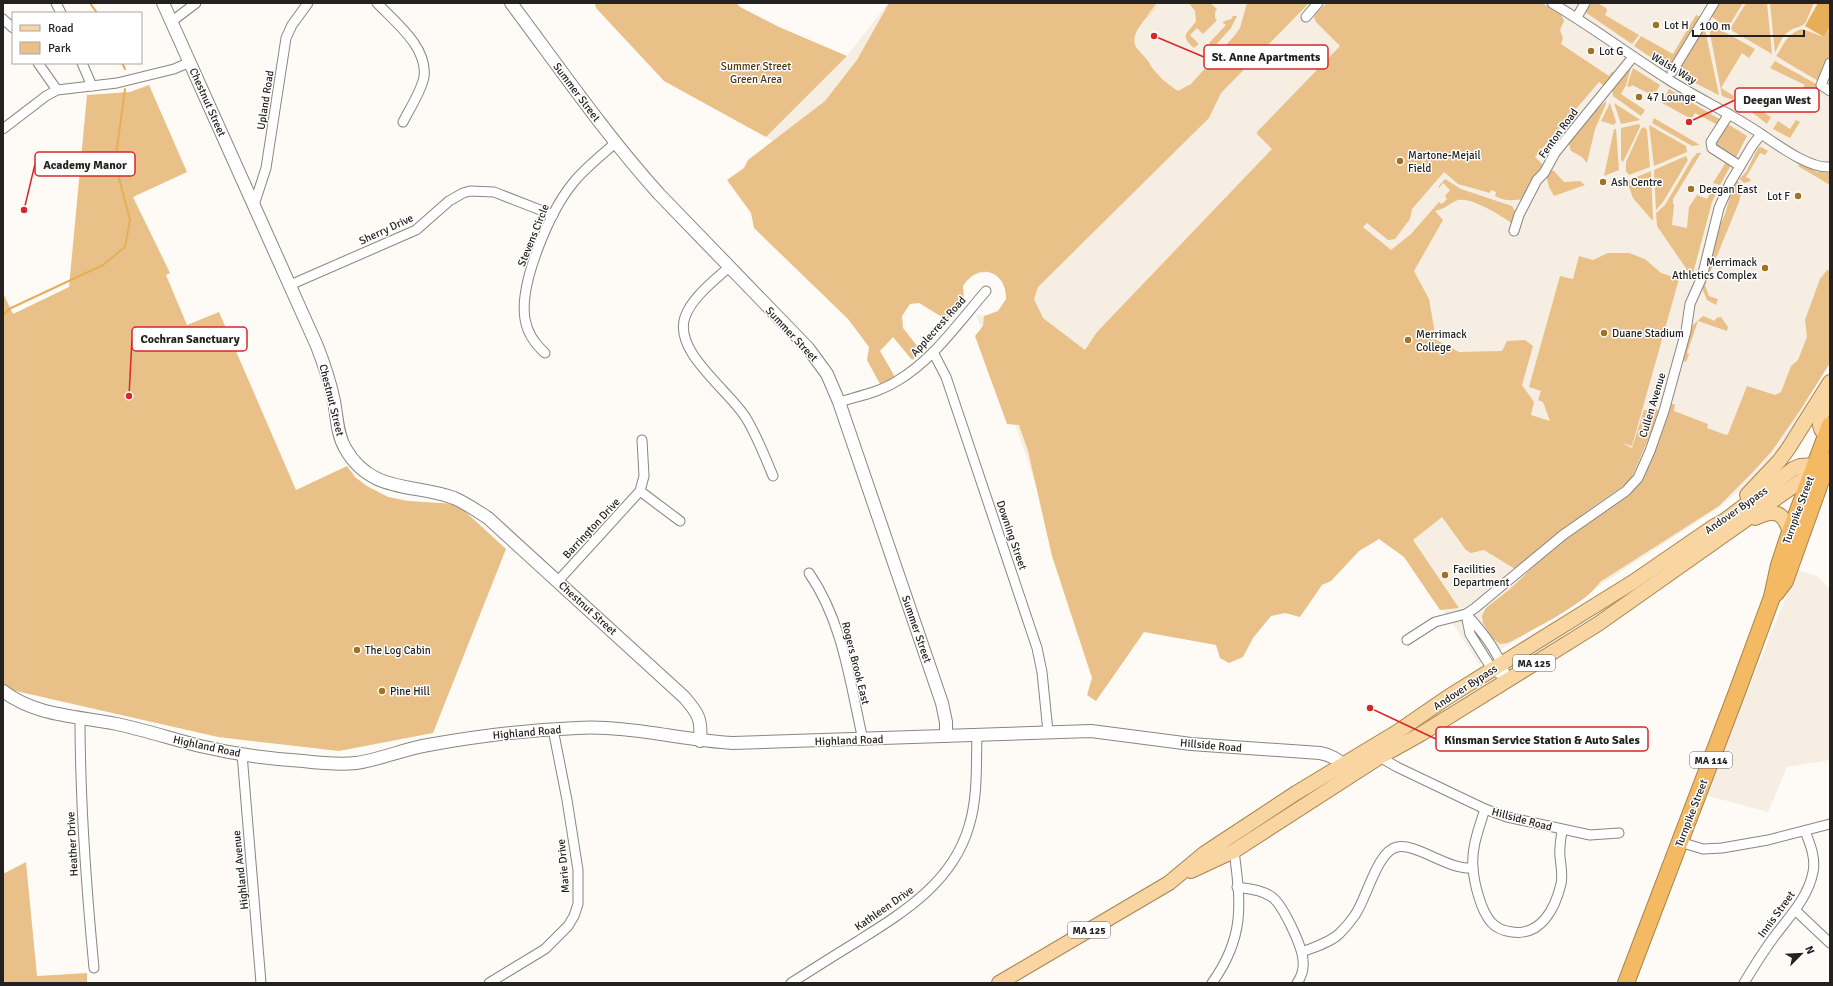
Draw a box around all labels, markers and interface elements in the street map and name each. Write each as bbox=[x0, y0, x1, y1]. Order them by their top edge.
legend bbox=[12, 12, 142, 64]
scale bar bbox=[1693, 12, 1804, 38]
place label: Lot H bbox=[1664, 19, 1689, 32]
text: 100 m bbox=[1699, 19, 1731, 34]
marker: Lot H bbox=[1651, 20, 1661, 30]
text: Road bbox=[48, 21, 74, 36]
text: Park bbox=[48, 41, 71, 56]
callout: St. Anne Apartments bbox=[1204, 45, 1328, 69]
place label: Lot G bbox=[1599, 45, 1623, 58]
marker: Lot G bbox=[1586, 46, 1596, 56]
text: St. Anne Apartments bbox=[1212, 50, 1321, 65]
street label: Walsh Way bbox=[1649, 50, 1699, 87]
street label: Summer Street bbox=[550, 60, 603, 124]
park label: Summer Street Green Area bbox=[721, 60, 791, 86]
street label: Chestnut Street bbox=[187, 66, 229, 139]
street label: Upland Road bbox=[254, 69, 277, 131]
callout: Deegan West bbox=[1735, 88, 1819, 112]
place label: 47 Lounge bbox=[1647, 91, 1696, 104]
marker: 47 Lounge bbox=[1634, 92, 1644, 102]
text: Deegan West bbox=[1743, 93, 1811, 108]
street label: Fenton Road bbox=[1536, 106, 1581, 161]
place label: Martone-Mejail Field bbox=[1408, 149, 1481, 175]
callout: Academy Manor bbox=[35, 152, 135, 176]
marker: Martone-Mejail Field bbox=[1395, 156, 1405, 166]
text: Academy Manor bbox=[43, 158, 127, 173]
place label: Ash Centre bbox=[1611, 176, 1662, 189]
marker: Ash Centre bbox=[1598, 177, 1608, 187]
place label: Deegan East bbox=[1699, 183, 1757, 196]
marker: Deegan East bbox=[1686, 184, 1696, 194]
place label: Lot F bbox=[1767, 190, 1790, 203]
marker: Lot F bbox=[1793, 191, 1803, 201]
street label: Stevens Circle bbox=[515, 202, 552, 268]
street label: Sherry Drive bbox=[357, 211, 415, 248]
place label: Merrimack Athletics Complex bbox=[1672, 256, 1757, 282]
marker: Merrimack Athletics Complex bbox=[1760, 263, 1770, 273]
street label: Applecrest Road bbox=[908, 294, 969, 359]
street label: Summer Street bbox=[763, 304, 820, 365]
callout: Cochran Sanctuary bbox=[132, 327, 247, 351]
place label: Duane Stadium bbox=[1612, 327, 1684, 340]
place label: Merrimack College bbox=[1416, 328, 1467, 354]
marker: Duane Stadium bbox=[1599, 328, 1609, 338]
text: Cochran Sanctuary bbox=[140, 332, 240, 347]
marker: Merrimack College bbox=[1403, 335, 1413, 345]
street label: Chestnut Street bbox=[316, 363, 347, 438]
street label: Cullen Avenue bbox=[1636, 371, 1669, 439]
street label: Turnpike Street bbox=[1780, 474, 1817, 546]
street label: Andover Bypass bbox=[1702, 484, 1770, 537]
street label: Barrington Drive bbox=[560, 495, 623, 561]
street label: Downing Street bbox=[994, 499, 1030, 572]
place label: Facilities Department bbox=[1453, 563, 1509, 589]
marker: Facilities Department bbox=[1440, 570, 1450, 580]
street label: Chestnut Street bbox=[556, 579, 620, 638]
street label: Summer Street bbox=[899, 594, 934, 665]
street label: Rogers Brook East bbox=[839, 620, 872, 706]
place label: The Log Cabin bbox=[365, 644, 431, 657]
marker: The Log Cabin bbox=[352, 645, 362, 655]
road number: MA 125 bbox=[1513, 655, 1555, 671]
street label: Andover Bypass bbox=[1431, 662, 1500, 713]
place label: Pine Hill bbox=[390, 685, 430, 698]
marker: Pine Hill bbox=[377, 686, 387, 696]
street label: Highland Road bbox=[492, 723, 562, 742]
callout: Kinsman Service Station & Auto Sales bbox=[1436, 727, 1648, 751]
street label: Highland Road bbox=[172, 733, 242, 760]
street label: Highland Road bbox=[814, 733, 884, 748]
text: Kinsman Service Station & Auto Sales bbox=[1444, 733, 1640, 748]
street label: Hillside Road bbox=[1180, 736, 1242, 755]
road number: MA 114 bbox=[1690, 752, 1732, 768]
street label: Turnpike Street bbox=[1673, 777, 1710, 849]
street label: Hillside Road bbox=[1490, 805, 1554, 834]
street label: Heather Drive bbox=[64, 811, 81, 877]
street label: Highland Avenue bbox=[230, 830, 251, 910]
street label: Marie Drive bbox=[555, 838, 572, 894]
street label: Kathleen Drive bbox=[852, 883, 916, 934]
street label: Innis Street bbox=[1755, 888, 1798, 940]
road number: MA 125 bbox=[1068, 922, 1110, 938]
north arrow bbox=[1781, 934, 1821, 974]
text: N bbox=[1802, 944, 1817, 956]

